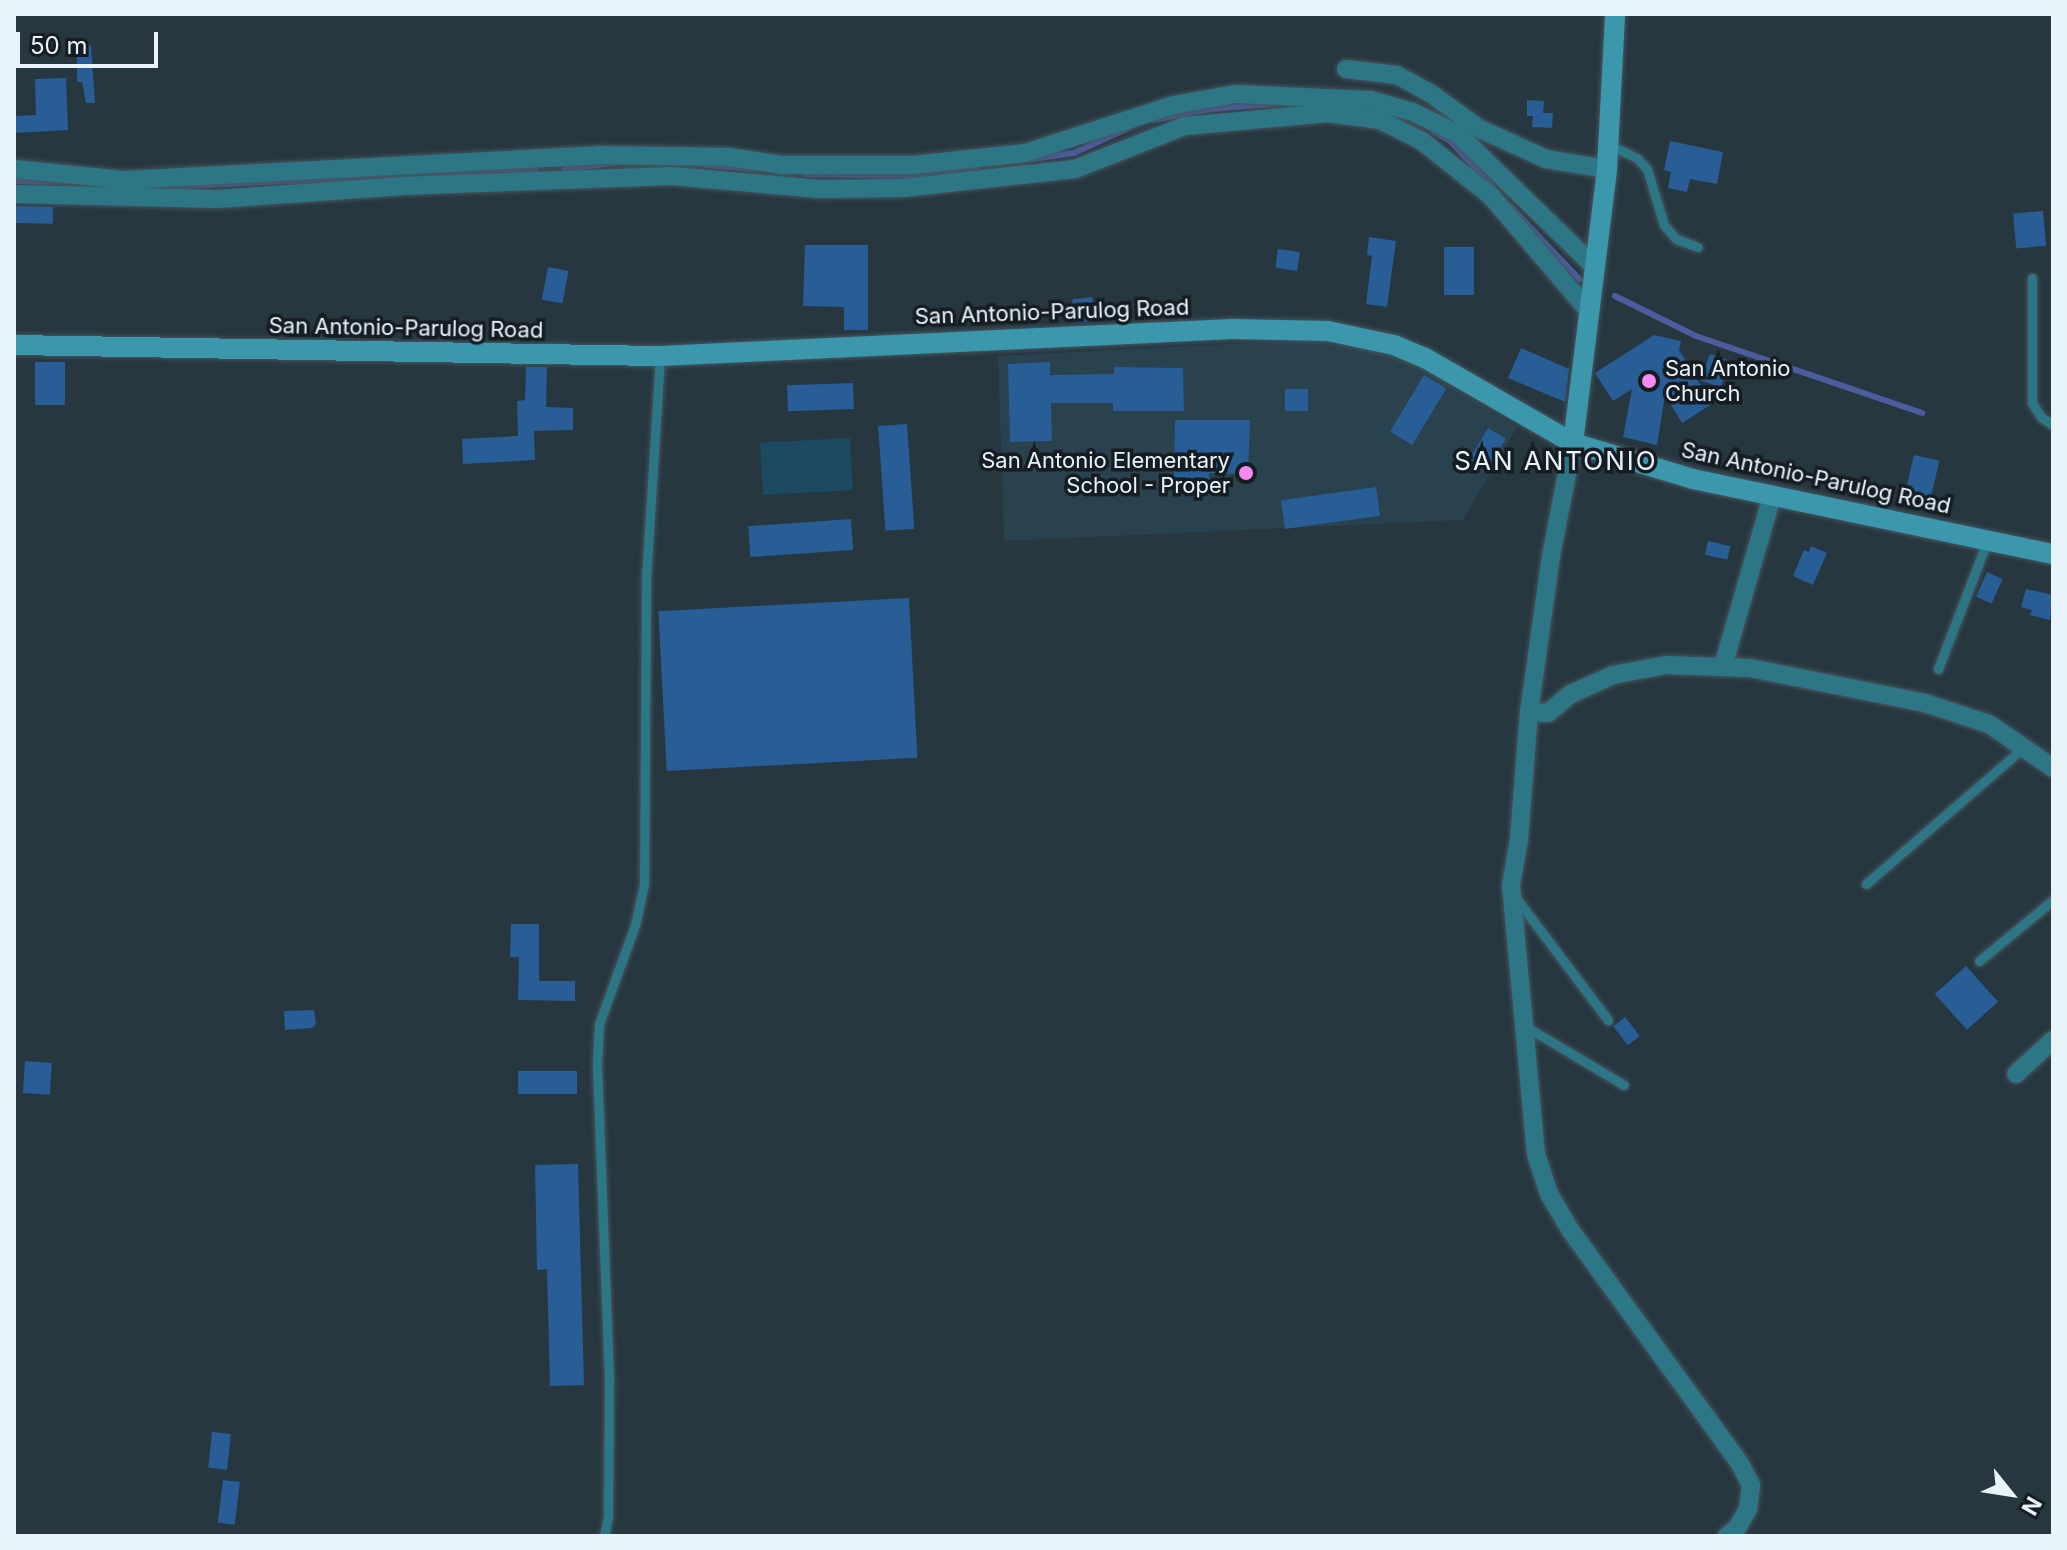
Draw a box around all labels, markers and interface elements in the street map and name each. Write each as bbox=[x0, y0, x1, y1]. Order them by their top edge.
scale bar bbox=[20, 16, 162, 66]
text: 50 m bbox=[30, 31, 88, 60]
street label: San Antonio-Parulog Road bbox=[914, 294, 1190, 330]
street label: San Antonio-Parulog Road bbox=[268, 312, 544, 344]
place label: San Antonio Church bbox=[1665, 355, 1791, 406]
marker: San Antonio Church bbox=[1640, 372, 1658, 390]
street label: San Antonio-Parulog Road bbox=[1679, 437, 1953, 519]
district label: SAN ANTONIO bbox=[1454, 445, 1658, 477]
place label: San Antonio Elementary School - Proper bbox=[981, 447, 1230, 498]
marker: San Antonio Elementary School - Proper bbox=[1237, 464, 1255, 482]
north arrow bbox=[1971, 1454, 2051, 1534]
text: N bbox=[2016, 1492, 2047, 1520]

